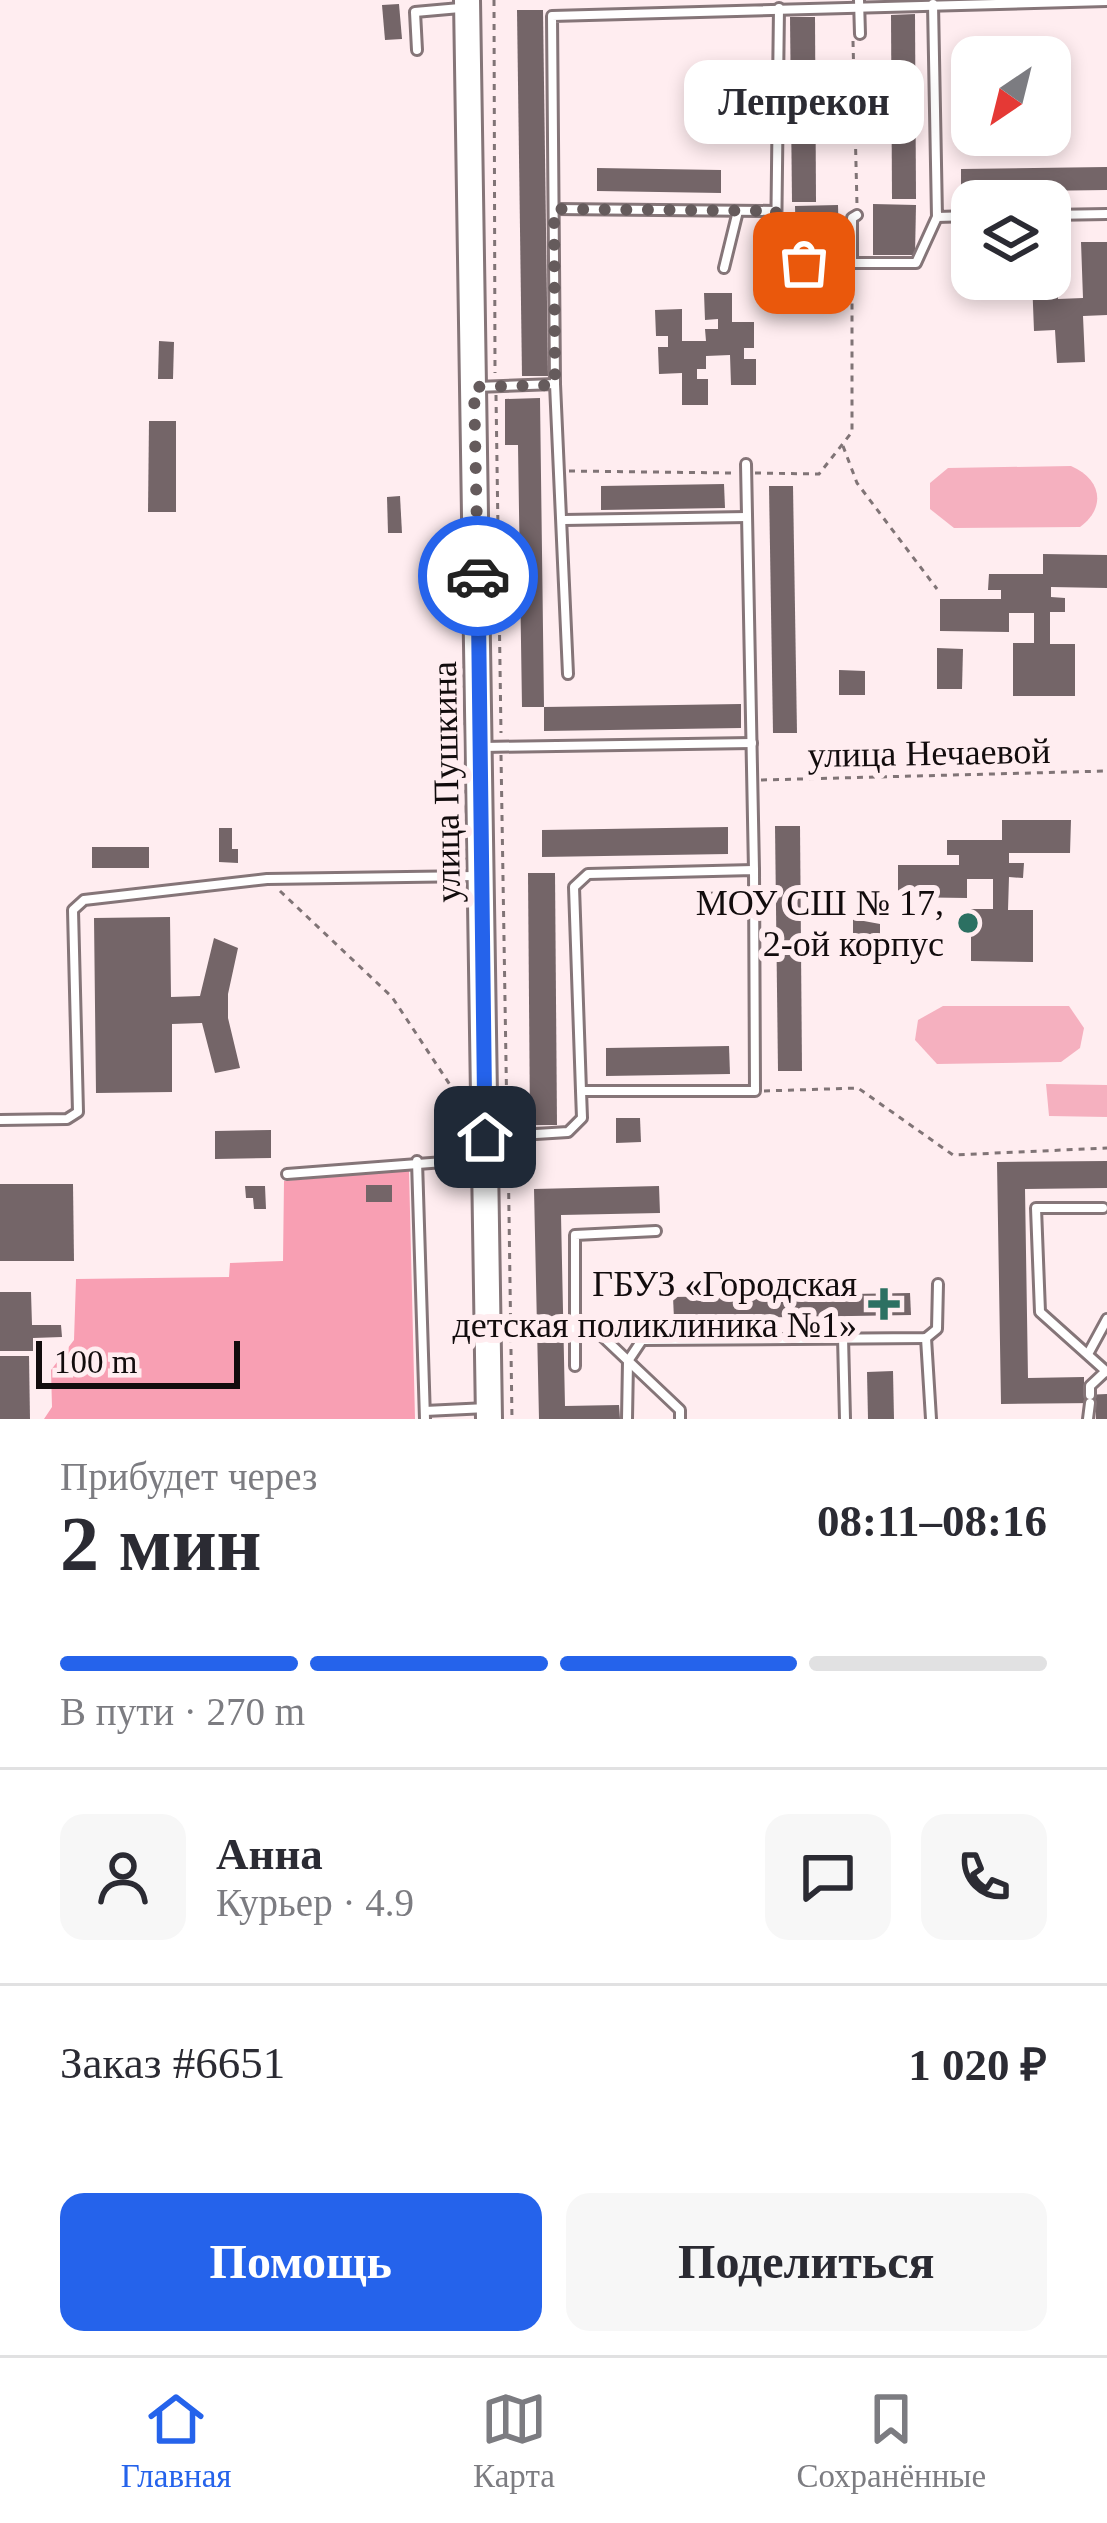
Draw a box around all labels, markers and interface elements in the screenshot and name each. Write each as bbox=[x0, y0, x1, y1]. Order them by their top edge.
north arrow bbox=[951, 36, 1071, 156]
map controls bbox=[951, 36, 1071, 300]
callout: Лепрекон bbox=[684, 59, 924, 143]
text: Лепрекон bbox=[718, 80, 890, 123]
button: layers bbox=[951, 180, 1071, 300]
pin bbox=[753, 212, 855, 314]
icon: bag bbox=[771, 230, 837, 296]
courier bbox=[418, 516, 538, 636]
icon: car bbox=[445, 543, 511, 609]
street label: улица Пушкина bbox=[424, 661, 468, 903]
street label: улица Нечаевой bbox=[807, 731, 1051, 775]
place label: МОУ СШ № 17, 2-ой корпус bbox=[696, 883, 944, 964]
marker: МОУ СШ № 17, 2-ой корпус bbox=[955, 910, 981, 936]
pin bbox=[434, 1086, 536, 1188]
icon: home bbox=[452, 1104, 518, 1170]
place label: ГБУЗ «Городская детская поликлиника №1» bbox=[453, 1264, 857, 1345]
marker: ГБУЗ «Городская детская поликлиника №1» bbox=[868, 1288, 900, 1320]
scale bar bbox=[36, 1335, 240, 1388]
text: 100 m bbox=[54, 1344, 137, 1380]
text: Прибудет через bbox=[60, 1455, 318, 1498]
text: 08:11–08:16 bbox=[817, 1496, 1047, 1546]
text: 2 мин bbox=[60, 1500, 262, 1587]
text: В пути · 270 m bbox=[60, 1690, 305, 1733]
button: person bbox=[60, 1814, 186, 1940]
button: chat bbox=[765, 1814, 891, 1940]
button: phone bbox=[921, 1814, 1047, 1940]
text: Анна bbox=[216, 1829, 323, 1879]
text: Курьер · 4.9 bbox=[216, 1881, 414, 1924]
text: Заказ #6651 bbox=[60, 2038, 285, 2088]
text: 1 020 ₽ bbox=[908, 2040, 1047, 2090]
button: Помощь bbox=[60, 2193, 542, 2331]
button: Поделиться bbox=[566, 2193, 1047, 2331]
tab: Главная bbox=[121, 2386, 232, 2495]
tab: Карта bbox=[473, 2386, 555, 2495]
tab: Сохранённые bbox=[796, 2386, 986, 2495]

